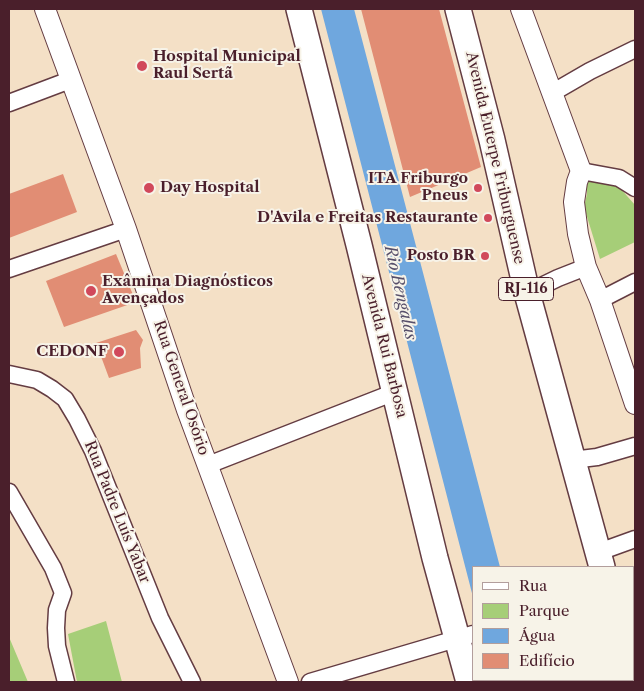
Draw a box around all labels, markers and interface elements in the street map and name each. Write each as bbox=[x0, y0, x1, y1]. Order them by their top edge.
place label: Hospital Municipal Raul Sertã bbox=[153, 48, 301, 83]
street label: Avenida Euterpe Friburguense bbox=[462, 50, 528, 266]
marker: Hospital Municipal Raul Sertã bbox=[135, 59, 149, 73]
place label: ITA Friburgo Pneus bbox=[368, 170, 468, 205]
place label: Day Hospital bbox=[160, 179, 260, 197]
marker: Day Hospital bbox=[142, 181, 156, 195]
marker: ITA Friburgo Pneus bbox=[472, 182, 484, 194]
place label: D'Avila e Freitas Restaurante bbox=[257, 209, 478, 227]
marker: D'Avila e Freitas Restaurante bbox=[482, 212, 494, 224]
water label: Rio Bengalas bbox=[380, 244, 420, 342]
place label: Posto BR bbox=[407, 247, 475, 265]
marker: Posto BR bbox=[479, 250, 491, 262]
street label: Avenida Rui Barbosa bbox=[357, 272, 411, 420]
place label: Exâmina Diagnósticos Avençados bbox=[102, 273, 273, 308]
road number: RJ-116 bbox=[498, 278, 554, 300]
marker: Exâmina Diagnósticos Avençados bbox=[84, 284, 98, 298]
street label: Rua General Osório bbox=[149, 318, 213, 458]
place label: CEDONF bbox=[36, 343, 108, 361]
marker: CEDONF bbox=[112, 345, 126, 359]
street label: Rua Padre Luís Yabar bbox=[80, 438, 154, 586]
legend bbox=[472, 566, 634, 681]
text: Rua bbox=[519, 576, 547, 595]
text: Parque bbox=[519, 601, 569, 620]
text: Água bbox=[519, 626, 555, 645]
text: Edifício bbox=[519, 651, 575, 670]

